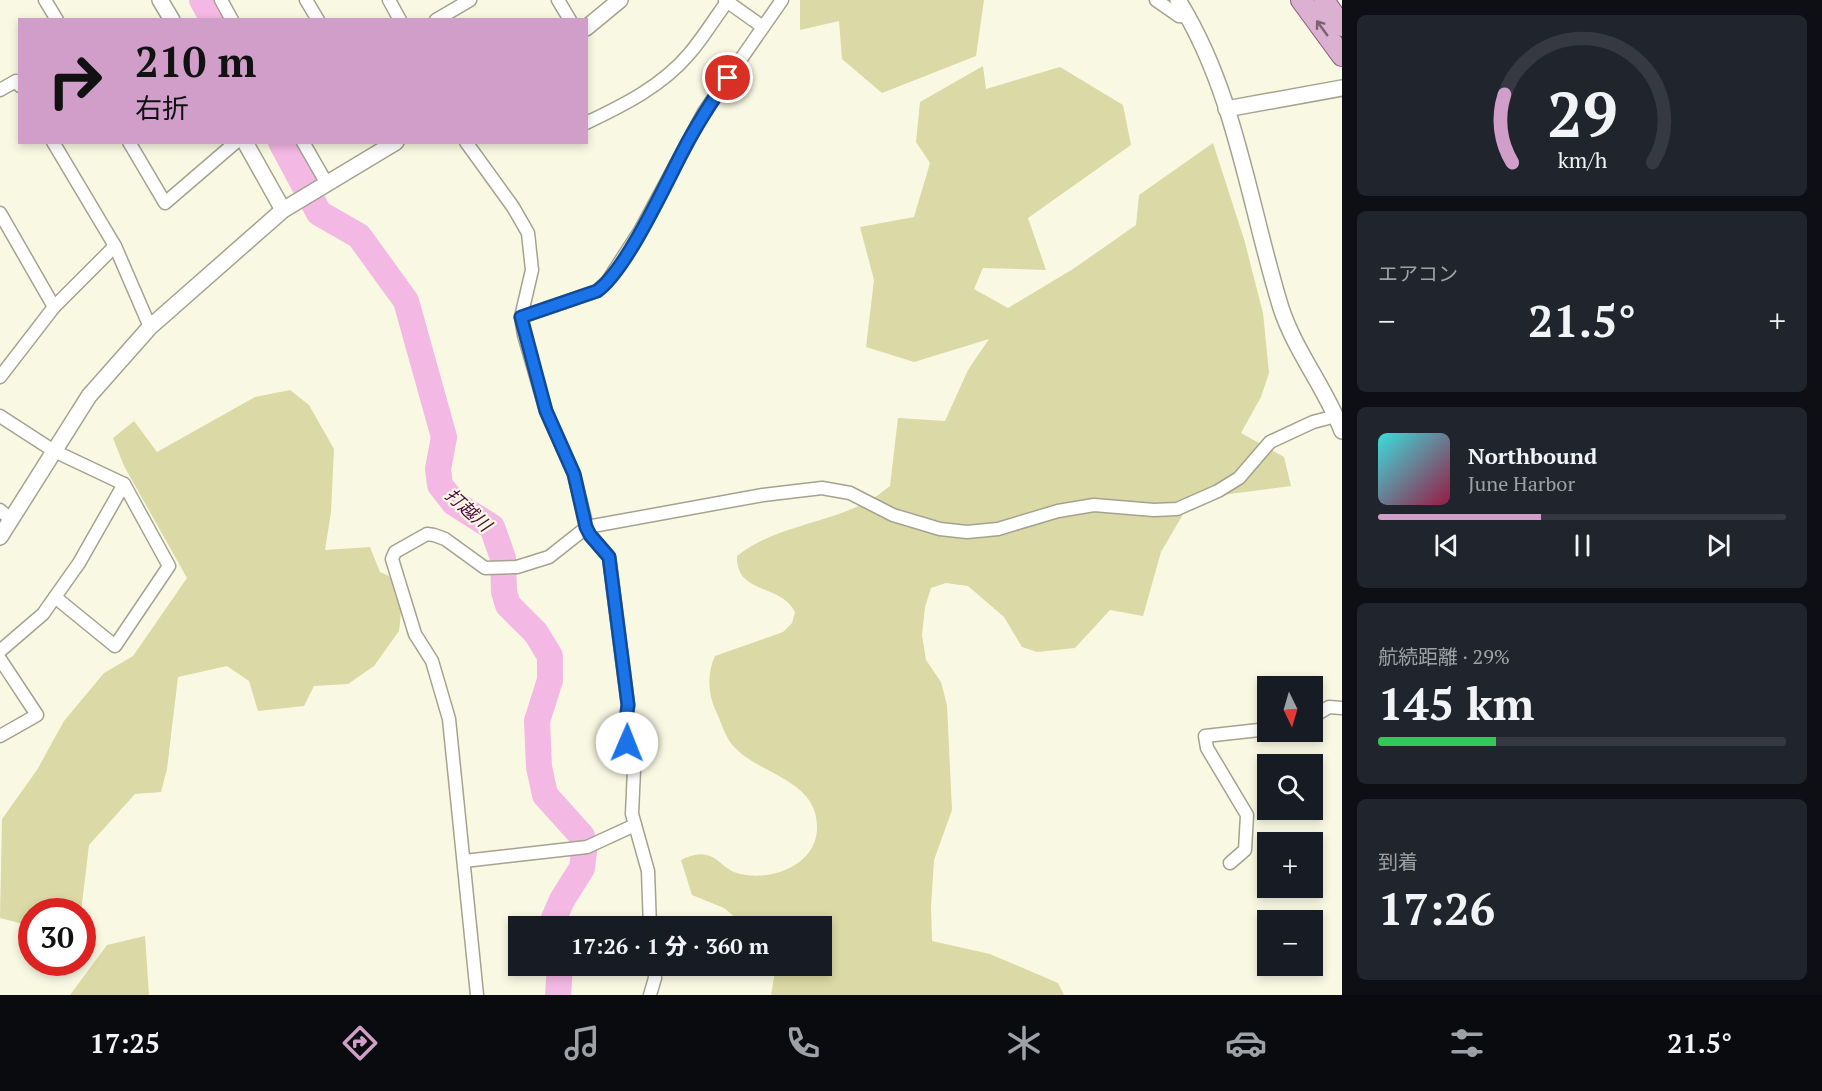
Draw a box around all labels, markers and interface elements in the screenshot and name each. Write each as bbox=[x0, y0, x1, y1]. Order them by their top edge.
one-way arrow bbox=[1316, 21, 1328, 37]
text: 210 m bbox=[135, 33, 256, 89]
icon: right bbox=[36, 42, 114, 120]
pin bbox=[702, 52, 753, 103]
icon: arrive bbox=[711, 61, 744, 94]
text: 29 bbox=[1547, 72, 1617, 155]
text: 右折 bbox=[135, 90, 189, 126]
text: km/h bbox=[1557, 146, 1607, 174]
text: エアコン bbox=[1378, 260, 1458, 287]
text: 21.5° bbox=[1528, 290, 1636, 350]
text: − bbox=[1378, 299, 1396, 342]
text: + bbox=[1768, 299, 1786, 342]
text: Northbound bbox=[1468, 441, 1597, 470]
text: June Harbor bbox=[1468, 470, 1575, 497]
water label: 打越川 bbox=[441, 482, 498, 538]
icon: previous bbox=[1430, 529, 1463, 562]
icon: pause bbox=[1566, 529, 1599, 562]
icon: next bbox=[1702, 529, 1735, 562]
text: 航続距離 · 29% bbox=[1378, 643, 1510, 670]
text: 145 km bbox=[1378, 673, 1534, 733]
north arrow bbox=[1257, 676, 1323, 742]
map controls bbox=[1257, 676, 1323, 976]
position arrow bbox=[595, 711, 659, 775]
button: search bbox=[1257, 754, 1323, 820]
button: + bbox=[1257, 832, 1323, 898]
text: 到着 bbox=[1378, 848, 1418, 875]
text: 17:26 bbox=[1378, 878, 1495, 938]
speed limit sign: 30 bbox=[18, 898, 96, 976]
button: − bbox=[1257, 910, 1323, 976]
text: 17:26 · 1 分 · 360 m bbox=[571, 931, 769, 960]
icon: directions bbox=[339, 1022, 381, 1064]
icon: music bbox=[561, 1022, 603, 1064]
icon: phone bbox=[782, 1022, 824, 1064]
icon: climate bbox=[1003, 1022, 1045, 1064]
icon: car bbox=[1225, 1022, 1267, 1064]
icon: filters bbox=[1446, 1022, 1488, 1064]
text: 17:25 bbox=[90, 1025, 160, 1061]
text: 21.5° bbox=[1667, 1025, 1732, 1061]

